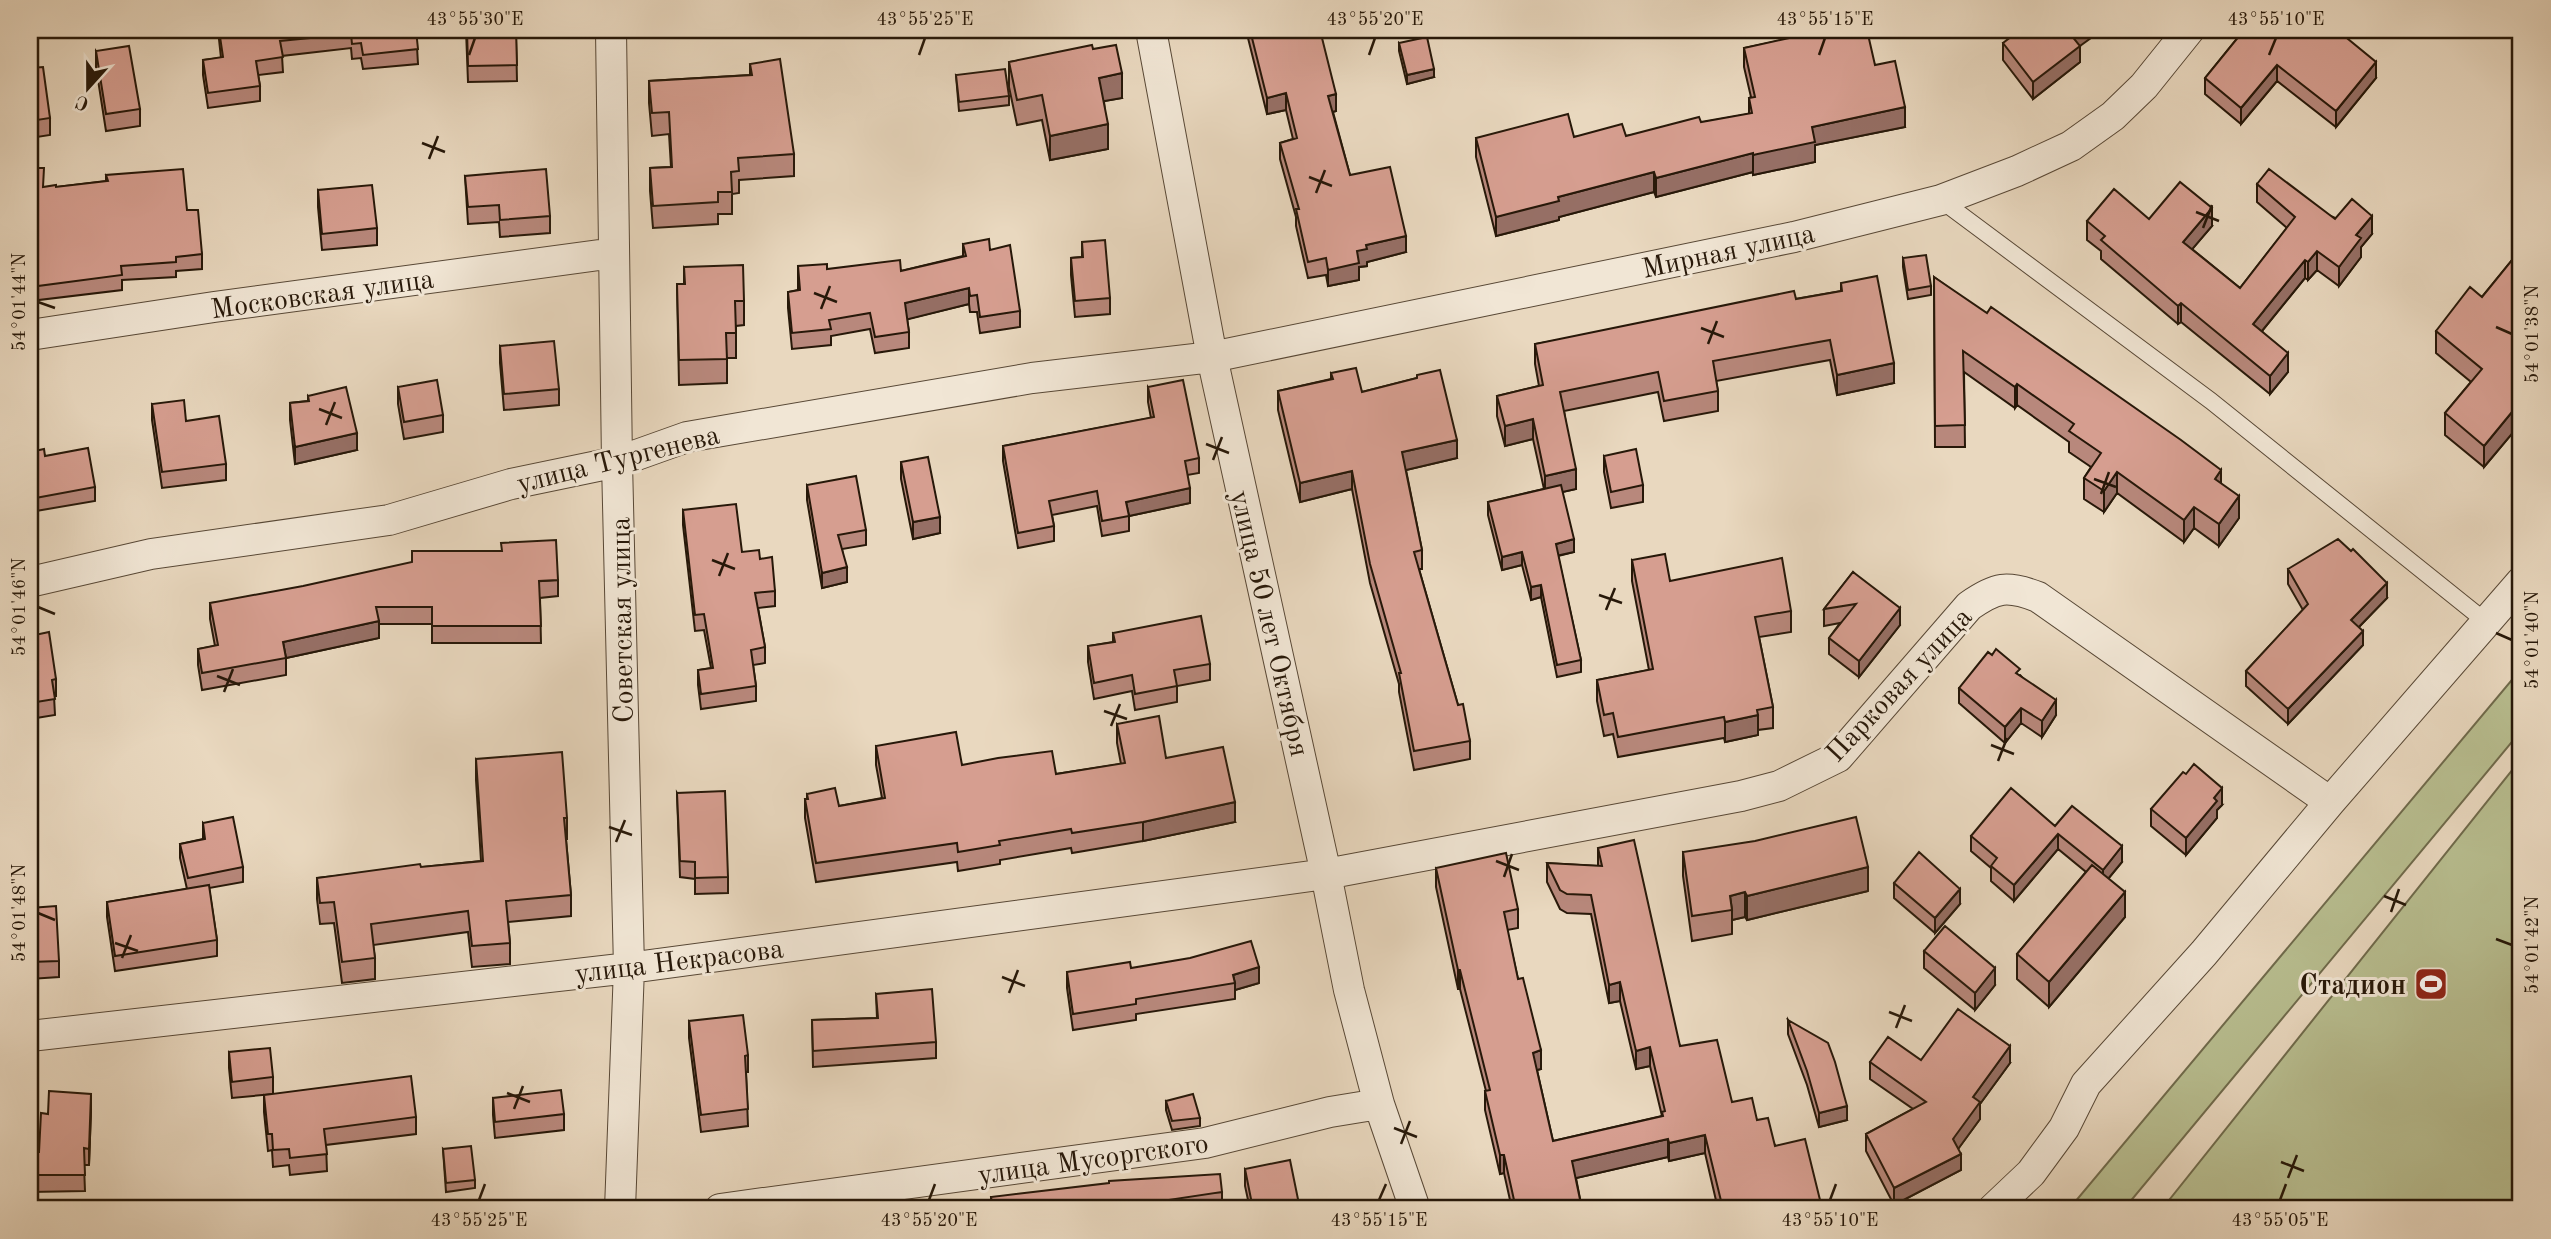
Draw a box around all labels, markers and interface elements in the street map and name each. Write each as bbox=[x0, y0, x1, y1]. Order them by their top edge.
text: 43°55'30"E bbox=[427, 11, 523, 29]
text: 43°55'25"E bbox=[877, 11, 973, 29]
text: 43°55'20"E bbox=[1327, 11, 1423, 29]
text: 43°55'15"E bbox=[1777, 11, 1873, 29]
text: 43°55'10"E bbox=[2228, 11, 2324, 29]
north arrow bbox=[52, 52, 122, 122]
text: С bbox=[74, 90, 92, 113]
street label: Мирная улица bbox=[1640, 221, 1818, 285]
text: 54°01'44"N bbox=[11, 253, 29, 351]
street label: Московская улица bbox=[209, 266, 436, 325]
text: 54°01'38"N bbox=[2524, 285, 2542, 383]
street label: улица Тургенева bbox=[514, 422, 723, 500]
street label: улица 50 лет Октября bbox=[1224, 488, 1312, 759]
street label: Советская улица bbox=[608, 516, 640, 723]
text: 54°01'46"N bbox=[11, 558, 29, 656]
text: 54°01'40"N bbox=[2524, 591, 2542, 689]
street label: Парковая улица bbox=[1822, 603, 1979, 769]
text: 54°01'48"N bbox=[11, 864, 29, 962]
text: 54°01'42"N bbox=[2524, 896, 2542, 994]
street label: улица Некрасова bbox=[573, 936, 786, 990]
sports icon: Стадион bbox=[2412, 965, 2450, 1003]
place label: Стадион bbox=[2299, 972, 2406, 1001]
street label: улица Мусоргского bbox=[976, 1131, 1211, 1191]
text: 43°55'25"E bbox=[431, 1212, 527, 1230]
text: 43°55'20"E bbox=[881, 1212, 977, 1230]
text: 43°55'15"E bbox=[1331, 1212, 1427, 1230]
text: 43°55'10"E bbox=[1782, 1212, 1878, 1230]
text: 43°55'05"E bbox=[2232, 1212, 2328, 1230]

